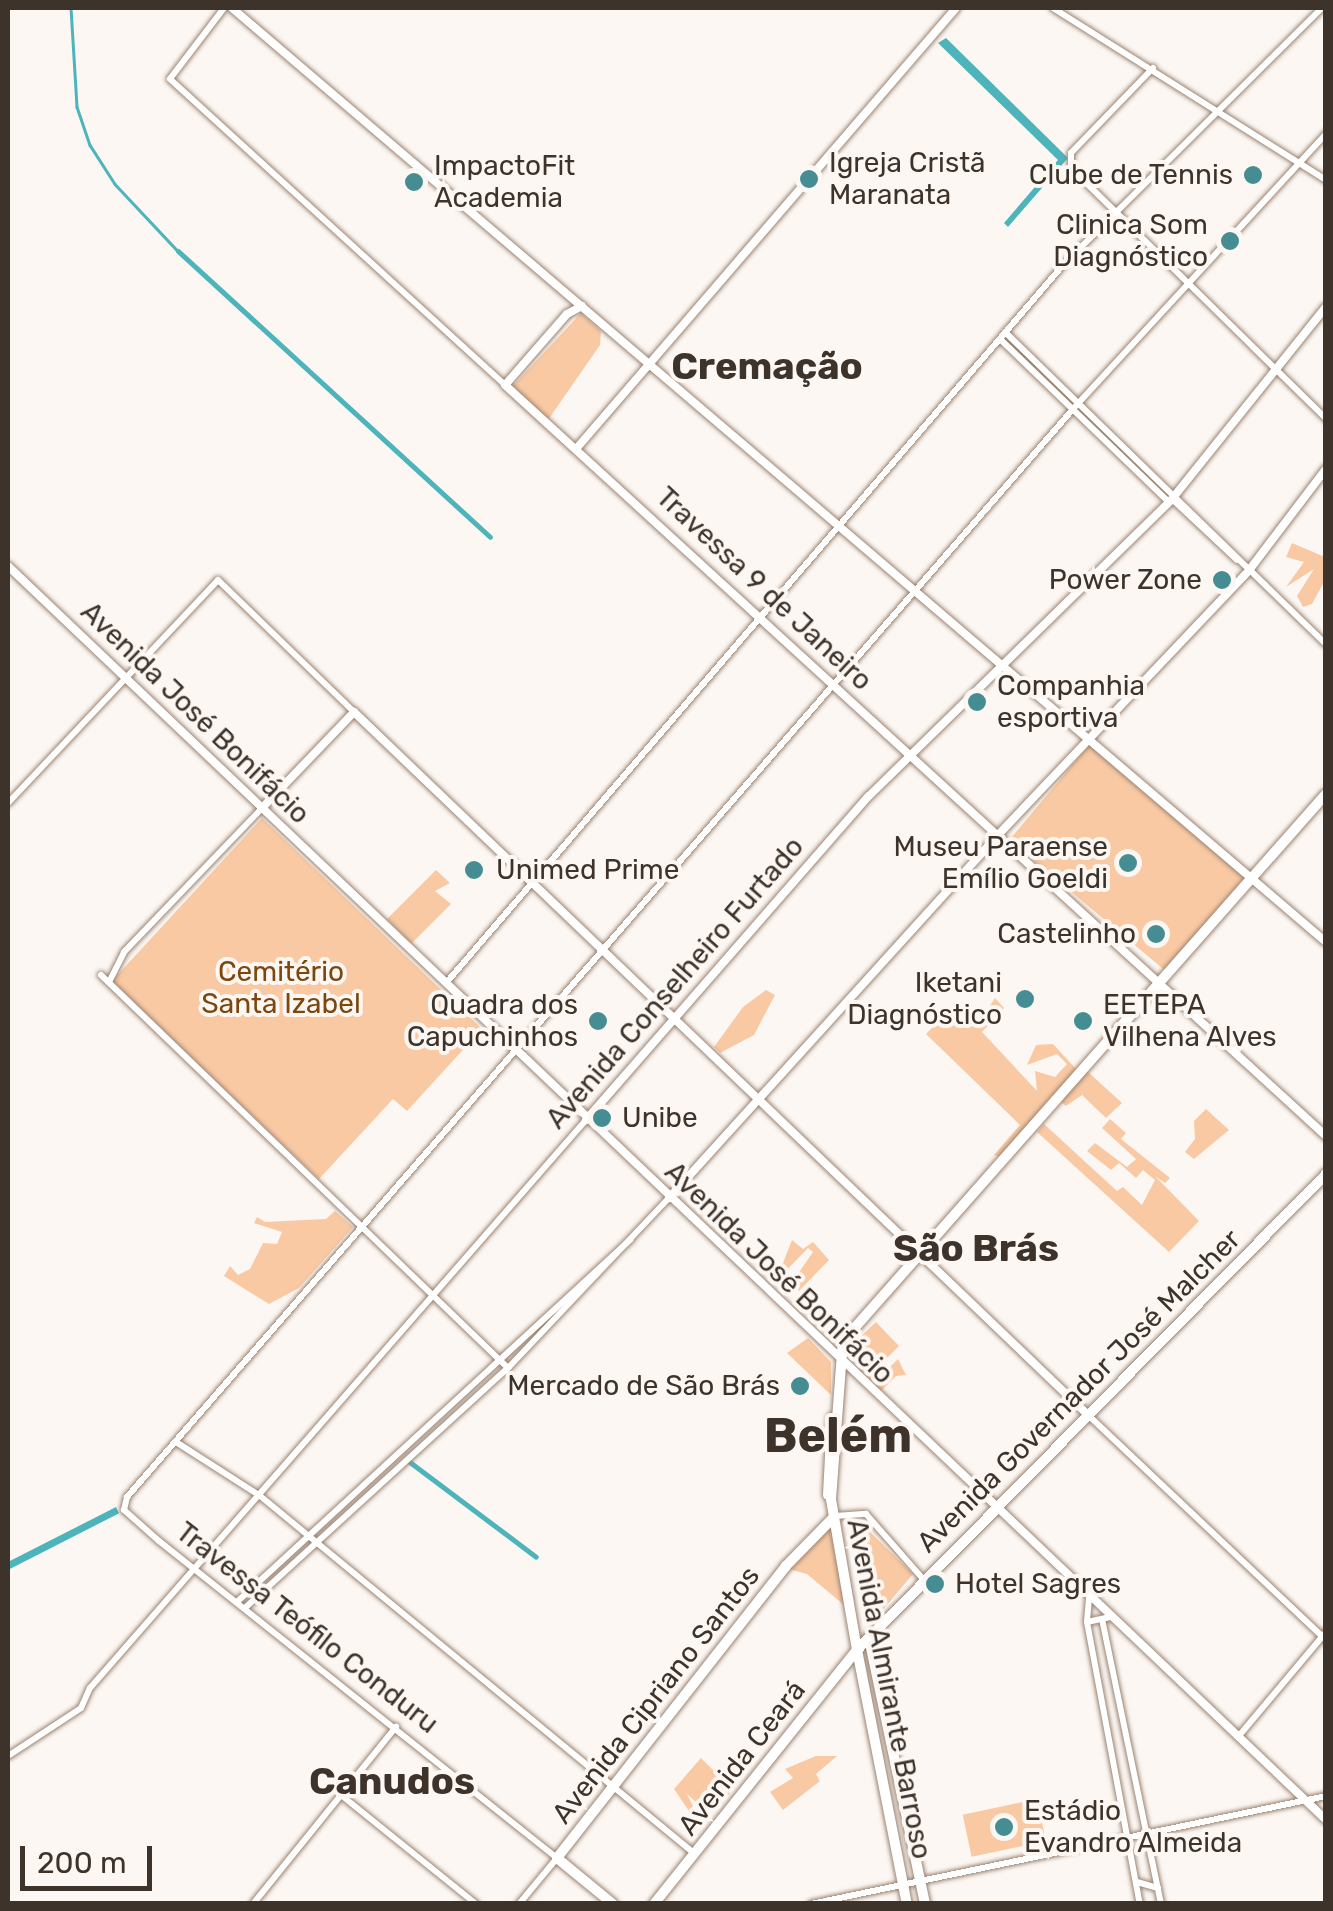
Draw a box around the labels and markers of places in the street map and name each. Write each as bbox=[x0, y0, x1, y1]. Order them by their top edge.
place label: Igreja Cristã Maranata bbox=[829, 146, 986, 212]
place label: ImpactoFit Academia bbox=[434, 149, 575, 215]
place label: Clube de Tennis bbox=[1028, 158, 1233, 192]
marker: Clube de Tennis bbox=[1242, 164, 1264, 186]
marker: Igreja Cristã Maranata bbox=[798, 168, 820, 190]
marker: ImpactoFit Academia bbox=[403, 171, 425, 193]
place label: Clinica Som Diagnóstico bbox=[1053, 208, 1208, 274]
marker: Clinica Som Diagnóstico bbox=[1217, 228, 1243, 254]
place label: Power Zone bbox=[1048, 563, 1202, 597]
marker: Power Zone bbox=[1211, 569, 1233, 591]
place label: Companhia esportiva bbox=[997, 669, 1145, 735]
marker: Companhia esportiva bbox=[966, 691, 988, 713]
place label: Museu Paraense Emílio Goeldi bbox=[894, 830, 1108, 896]
marker: Museu Paraense Emílio Goeldi bbox=[1117, 852, 1139, 874]
place label: Unimed Prime bbox=[496, 853, 679, 887]
marker: Unimed Prime bbox=[461, 857, 487, 883]
place label: Castelinho bbox=[997, 917, 1136, 951]
marker: Castelinho bbox=[1145, 923, 1167, 945]
place label: Iketani Diagnóstico bbox=[847, 966, 1002, 1032]
marker: Iketani Diagnóstico bbox=[1012, 986, 1038, 1012]
place label: Quadra dos Capuchinhos bbox=[407, 988, 578, 1054]
place label: EETEPA Vilhena Alves bbox=[1103, 988, 1277, 1054]
marker: Quadra dos Capuchinhos bbox=[587, 1010, 609, 1032]
marker: EETEPA Vilhena Alves bbox=[1072, 1010, 1094, 1032]
place label: Unibe bbox=[622, 1101, 698, 1135]
marker: Unibe bbox=[591, 1107, 613, 1129]
place label: Mercado de São Brás bbox=[507, 1369, 780, 1403]
marker: Mercado de São Brás bbox=[789, 1375, 811, 1397]
place label: Hotel Sagres bbox=[955, 1567, 1121, 1601]
marker: Hotel Sagres bbox=[924, 1573, 946, 1595]
place label: Estádio Evandro Almeida bbox=[1024, 1794, 1243, 1860]
marker: Estádio Evandro Almeida bbox=[993, 1816, 1015, 1838]

